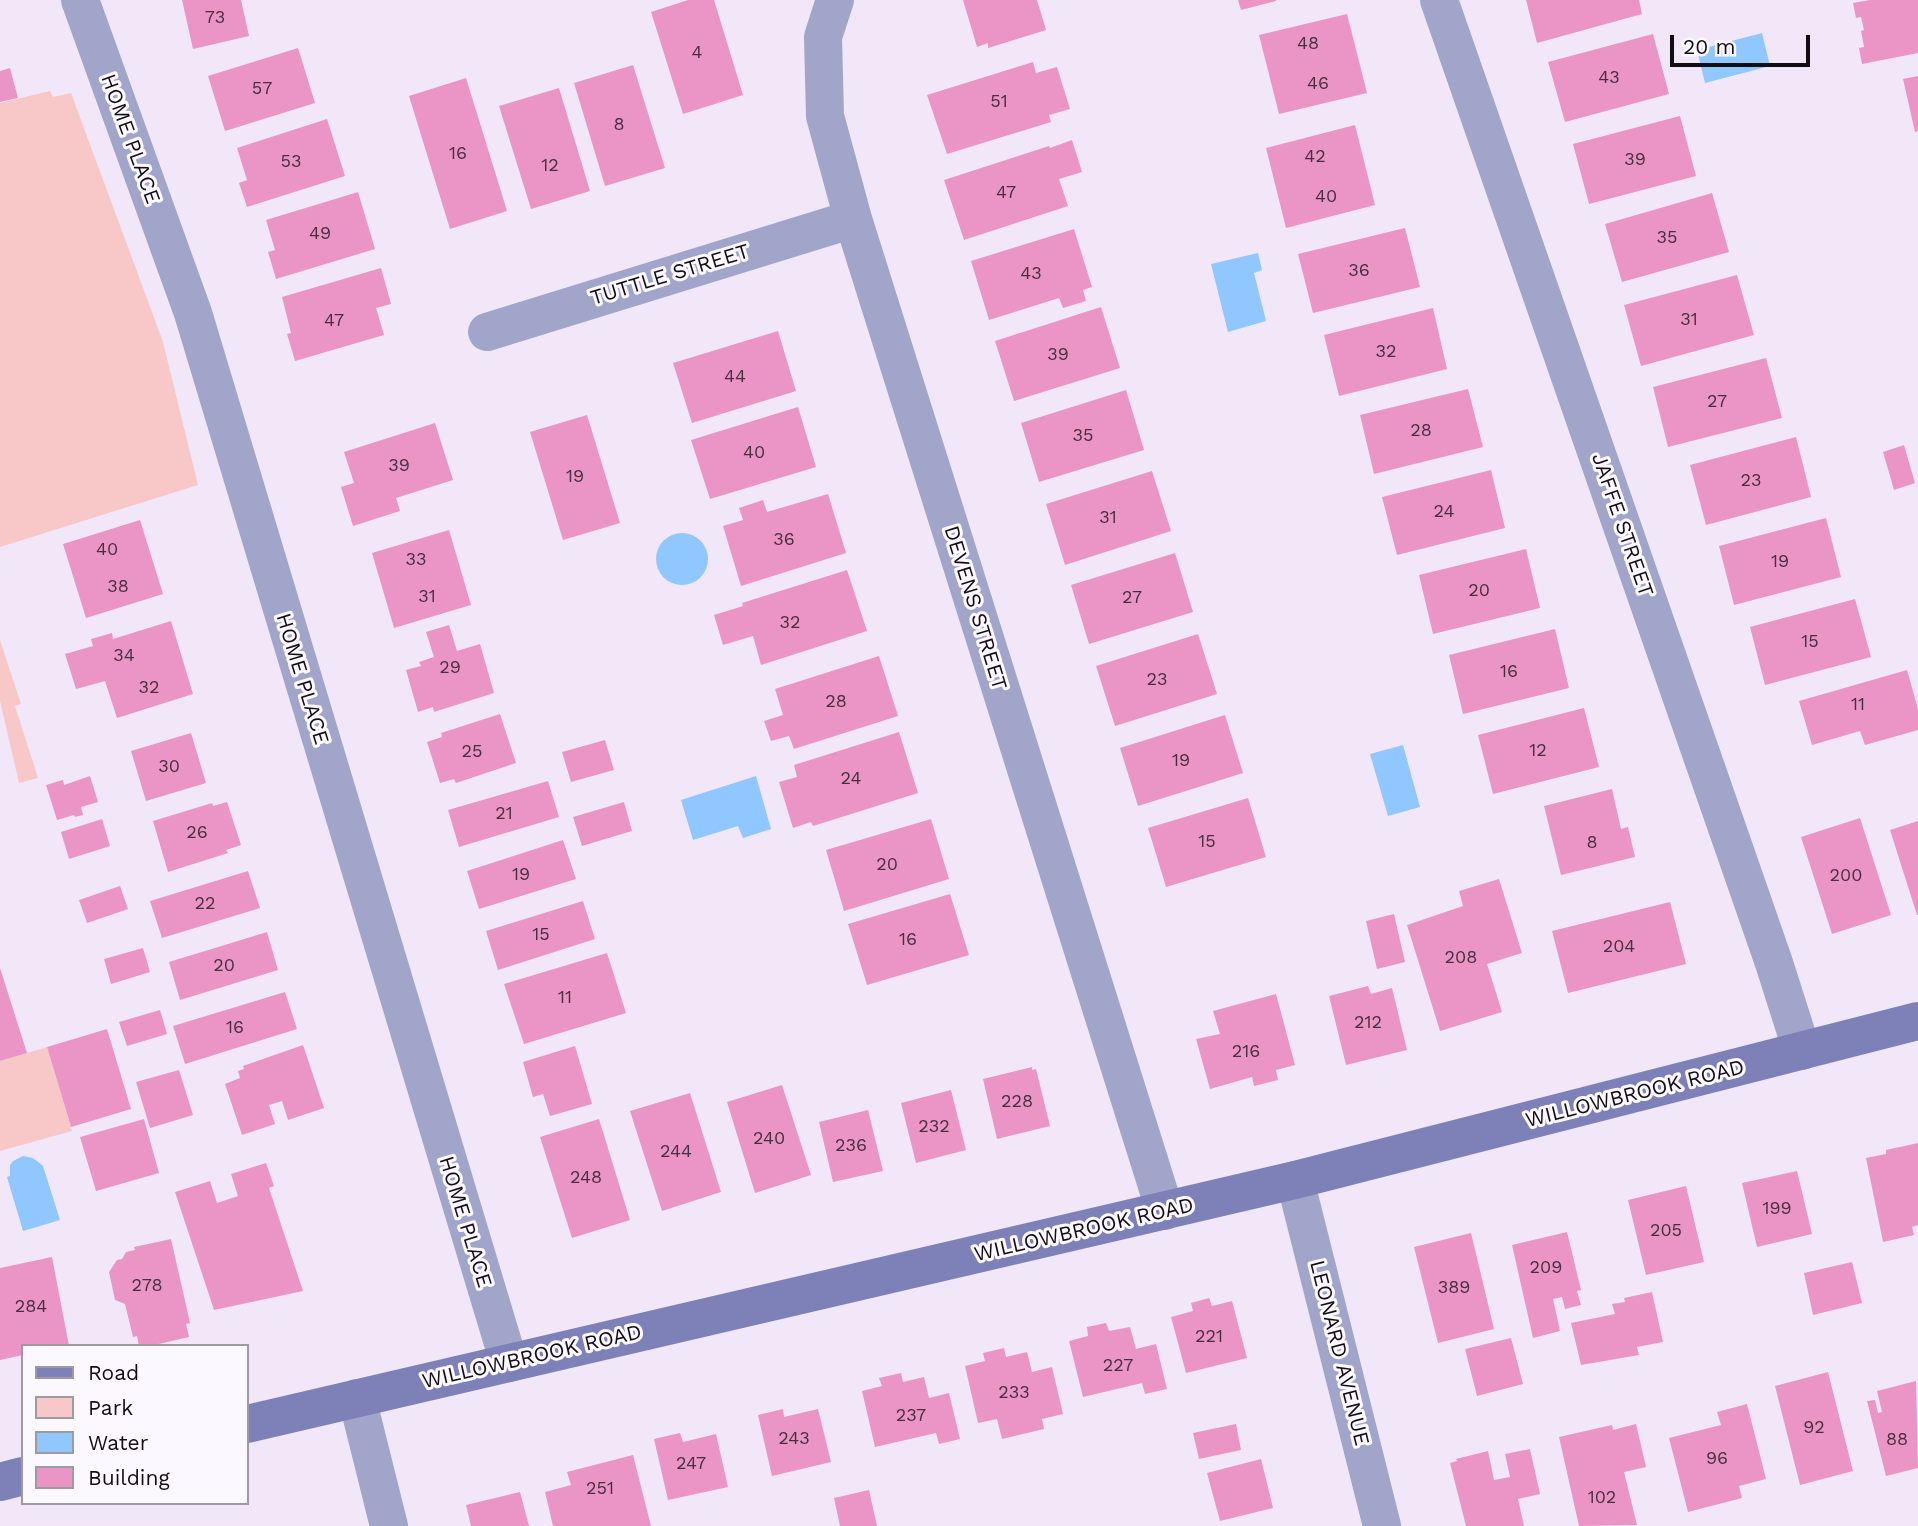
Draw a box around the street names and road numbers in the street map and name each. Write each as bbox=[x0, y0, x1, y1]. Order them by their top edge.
street label: HOME PLACE bbox=[95, 71, 165, 207]
street label: TUTTLE STREET bbox=[587, 239, 753, 311]
street label: JAFFE STREET bbox=[1586, 450, 1658, 600]
street label: DEVENS STREET bbox=[938, 523, 1012, 693]
street label: HOME PLACE bbox=[270, 610, 334, 748]
street label: WILLOWBROOK ROAD bbox=[1523, 1055, 1747, 1133]
street label: HOME PLACE bbox=[433, 1153, 497, 1291]
street label: WILLOWBROOK ROAD bbox=[972, 1192, 1196, 1268]
street label: LEONARD AVENUE bbox=[1304, 1258, 1374, 1448]
street label: WILLOWBROOK ROAD bbox=[420, 1319, 644, 1395]

